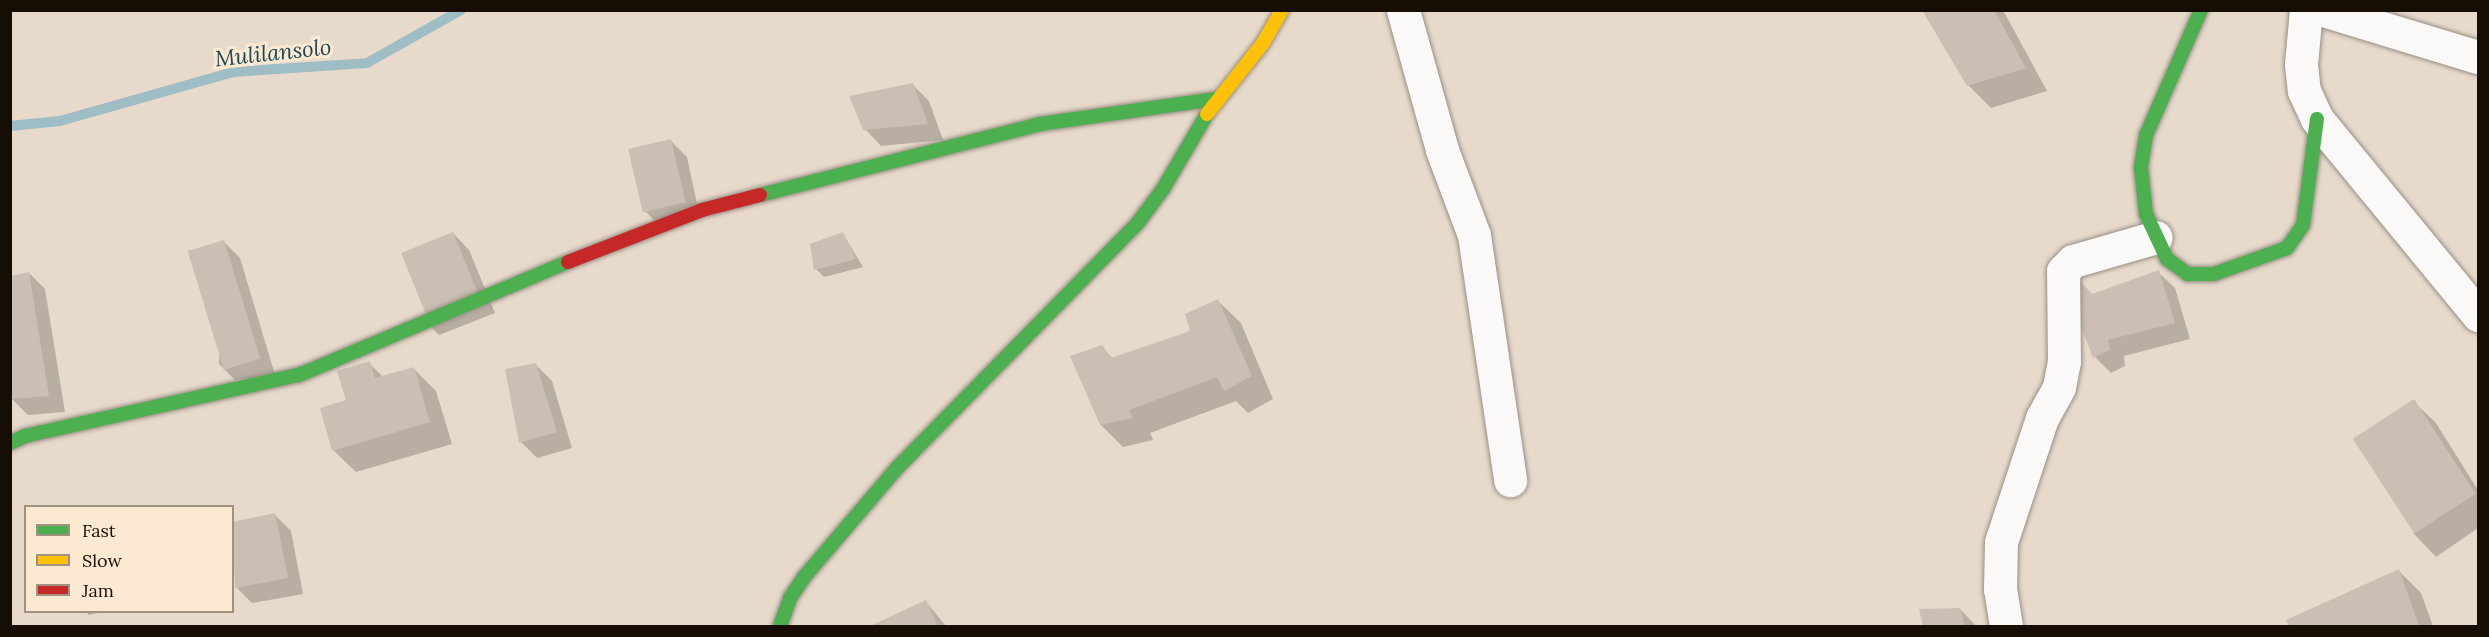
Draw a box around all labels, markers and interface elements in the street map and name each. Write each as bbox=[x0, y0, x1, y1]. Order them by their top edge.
water label: Mulilansolo bbox=[214, 34, 332, 72]
legend bbox=[24, 505, 234, 613]
text: Fast bbox=[82, 519, 116, 542]
text: Slow bbox=[82, 549, 122, 572]
text: Jam bbox=[82, 579, 114, 602]

